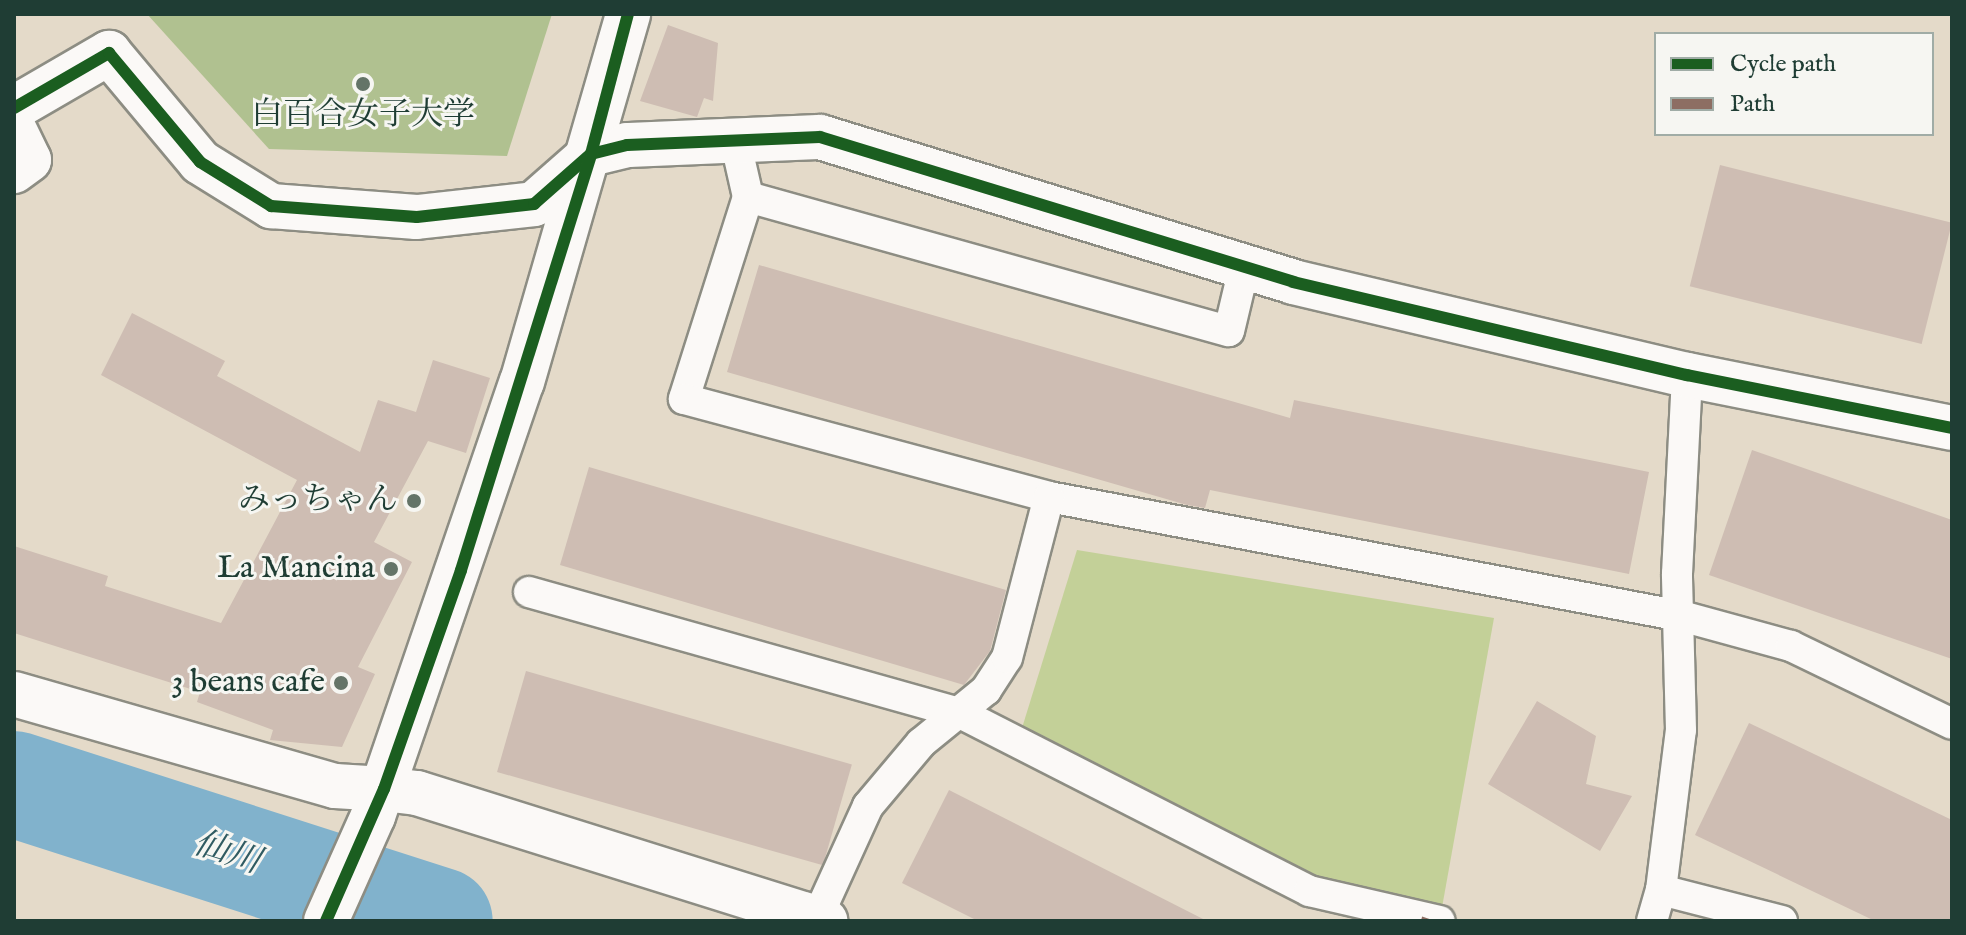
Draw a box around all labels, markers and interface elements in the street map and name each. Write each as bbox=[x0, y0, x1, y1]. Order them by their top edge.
legend bbox=[1654, 32, 1934, 136]
text: Cycle path bbox=[1730, 49, 1836, 80]
marker: 白百合女子大学 bbox=[354, 75, 372, 93]
text: Path bbox=[1730, 89, 1775, 120]
place label: 白百合女子大学 bbox=[251, 97, 475, 135]
place label: みっちゃん bbox=[238, 482, 398, 520]
marker: みっちゃん bbox=[405, 492, 423, 510]
place label: La Mancina bbox=[217, 550, 375, 588]
marker: La Mancina bbox=[382, 560, 400, 578]
place label: 3 beans cafe bbox=[171, 664, 325, 702]
marker: 3 beans cafe bbox=[332, 674, 350, 692]
water label: 仙川 bbox=[188, 823, 266, 883]

